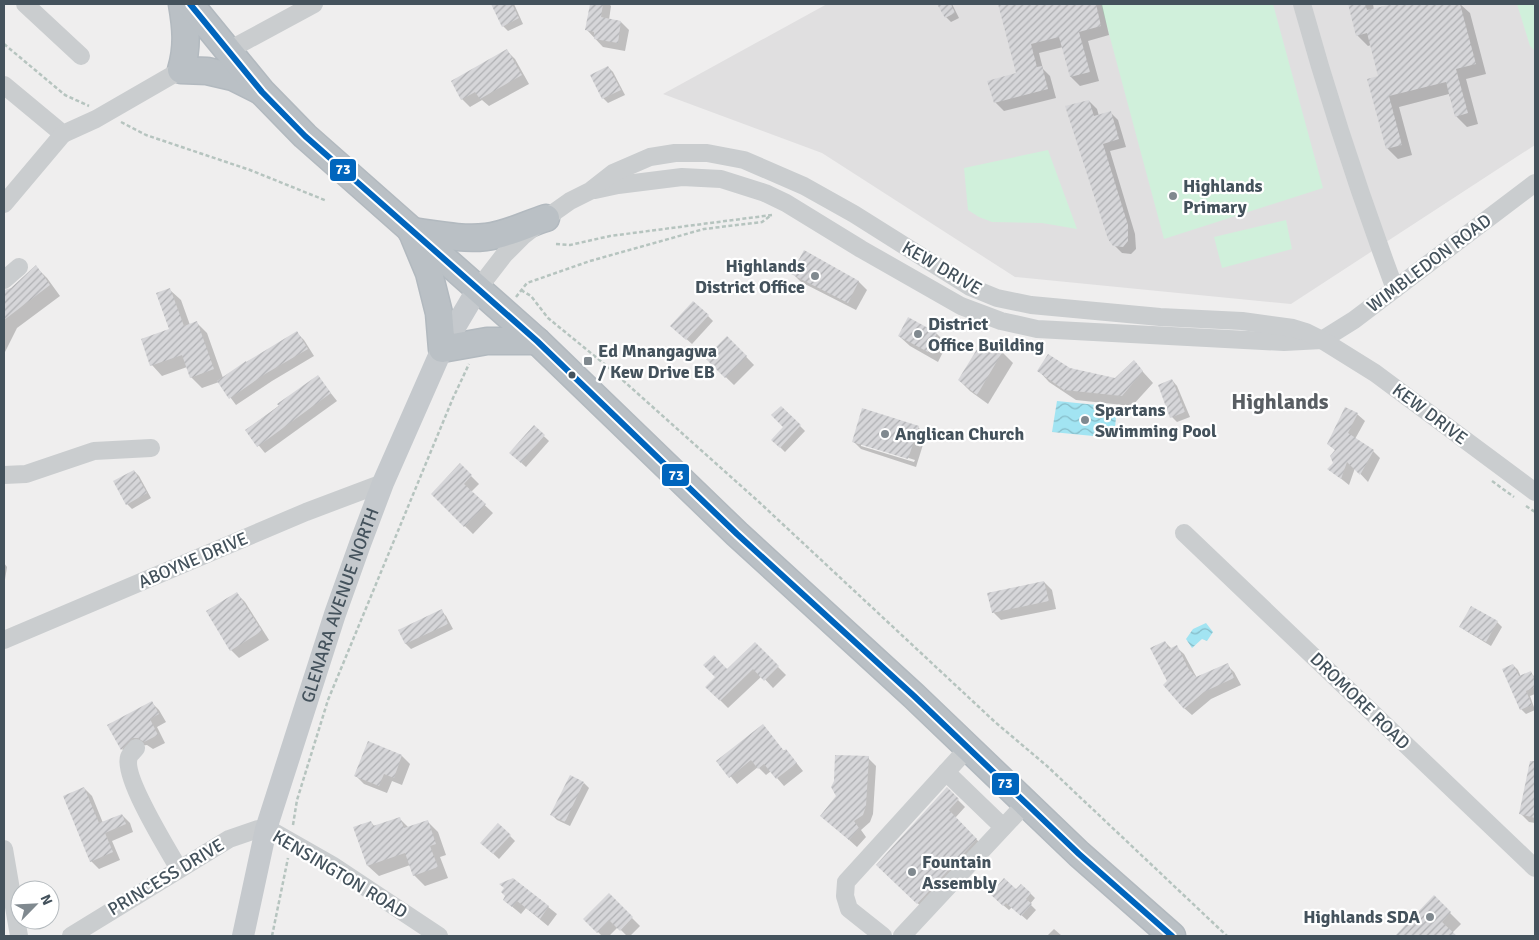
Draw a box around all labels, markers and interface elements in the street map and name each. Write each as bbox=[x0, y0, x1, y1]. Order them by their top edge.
line badge: 73 bbox=[329, 158, 357, 182]
text: 73 bbox=[335, 161, 351, 178]
place label: Highlands Primary bbox=[1183, 175, 1263, 218]
marker: Highlands Primary bbox=[1167, 190, 1179, 202]
street label: WIMBLEDON ROAD bbox=[1363, 209, 1495, 317]
street label: KEW DRIVE bbox=[898, 236, 986, 300]
place label: Highlands District Office bbox=[695, 255, 805, 298]
marker: Highlands District Office bbox=[809, 270, 821, 282]
place label: District Office Building bbox=[928, 313, 1045, 356]
marker: District Office Building bbox=[912, 328, 924, 340]
place label: Ed Mnangagwa / Kew Drive EB bbox=[598, 340, 717, 383]
marker: Ed Mnangagwa / Kew Drive EB bbox=[582, 355, 594, 367]
unlabelled marker bbox=[567, 370, 577, 380]
street label: KEW DRIVE bbox=[1388, 379, 1472, 449]
district label: Highlands bbox=[1231, 388, 1329, 415]
place label: Spartans Swimming Pool bbox=[1095, 399, 1217, 442]
marker: Spartans Swimming Pool bbox=[1079, 414, 1091, 426]
place label: Anglican Church bbox=[895, 423, 1024, 445]
marker: Anglican Church bbox=[879, 428, 891, 440]
line badge: 73 bbox=[661, 463, 690, 487]
text: 73 bbox=[668, 467, 684, 484]
street label: GLENARA AVENUE NORTH bbox=[296, 505, 384, 706]
street label: ABOYNE DRIVE bbox=[135, 527, 251, 593]
street label: DROMORE ROAD bbox=[1306, 648, 1414, 754]
line badge: 73 bbox=[991, 772, 1020, 796]
text: 73 bbox=[997, 775, 1013, 792]
street label: KENSINGTON ROAD bbox=[269, 825, 411, 923]
street label: PRINCESS DRIVE bbox=[104, 834, 228, 920]
place label: Fountain Assembly bbox=[922, 851, 997, 894]
marker: Fountain Assembly bbox=[906, 866, 918, 878]
north arrow bbox=[10, 880, 60, 930]
text: N bbox=[37, 892, 56, 908]
place label: Highlands SDA bbox=[1303, 906, 1421, 928]
marker: Highlands SDA bbox=[1424, 911, 1436, 923]

